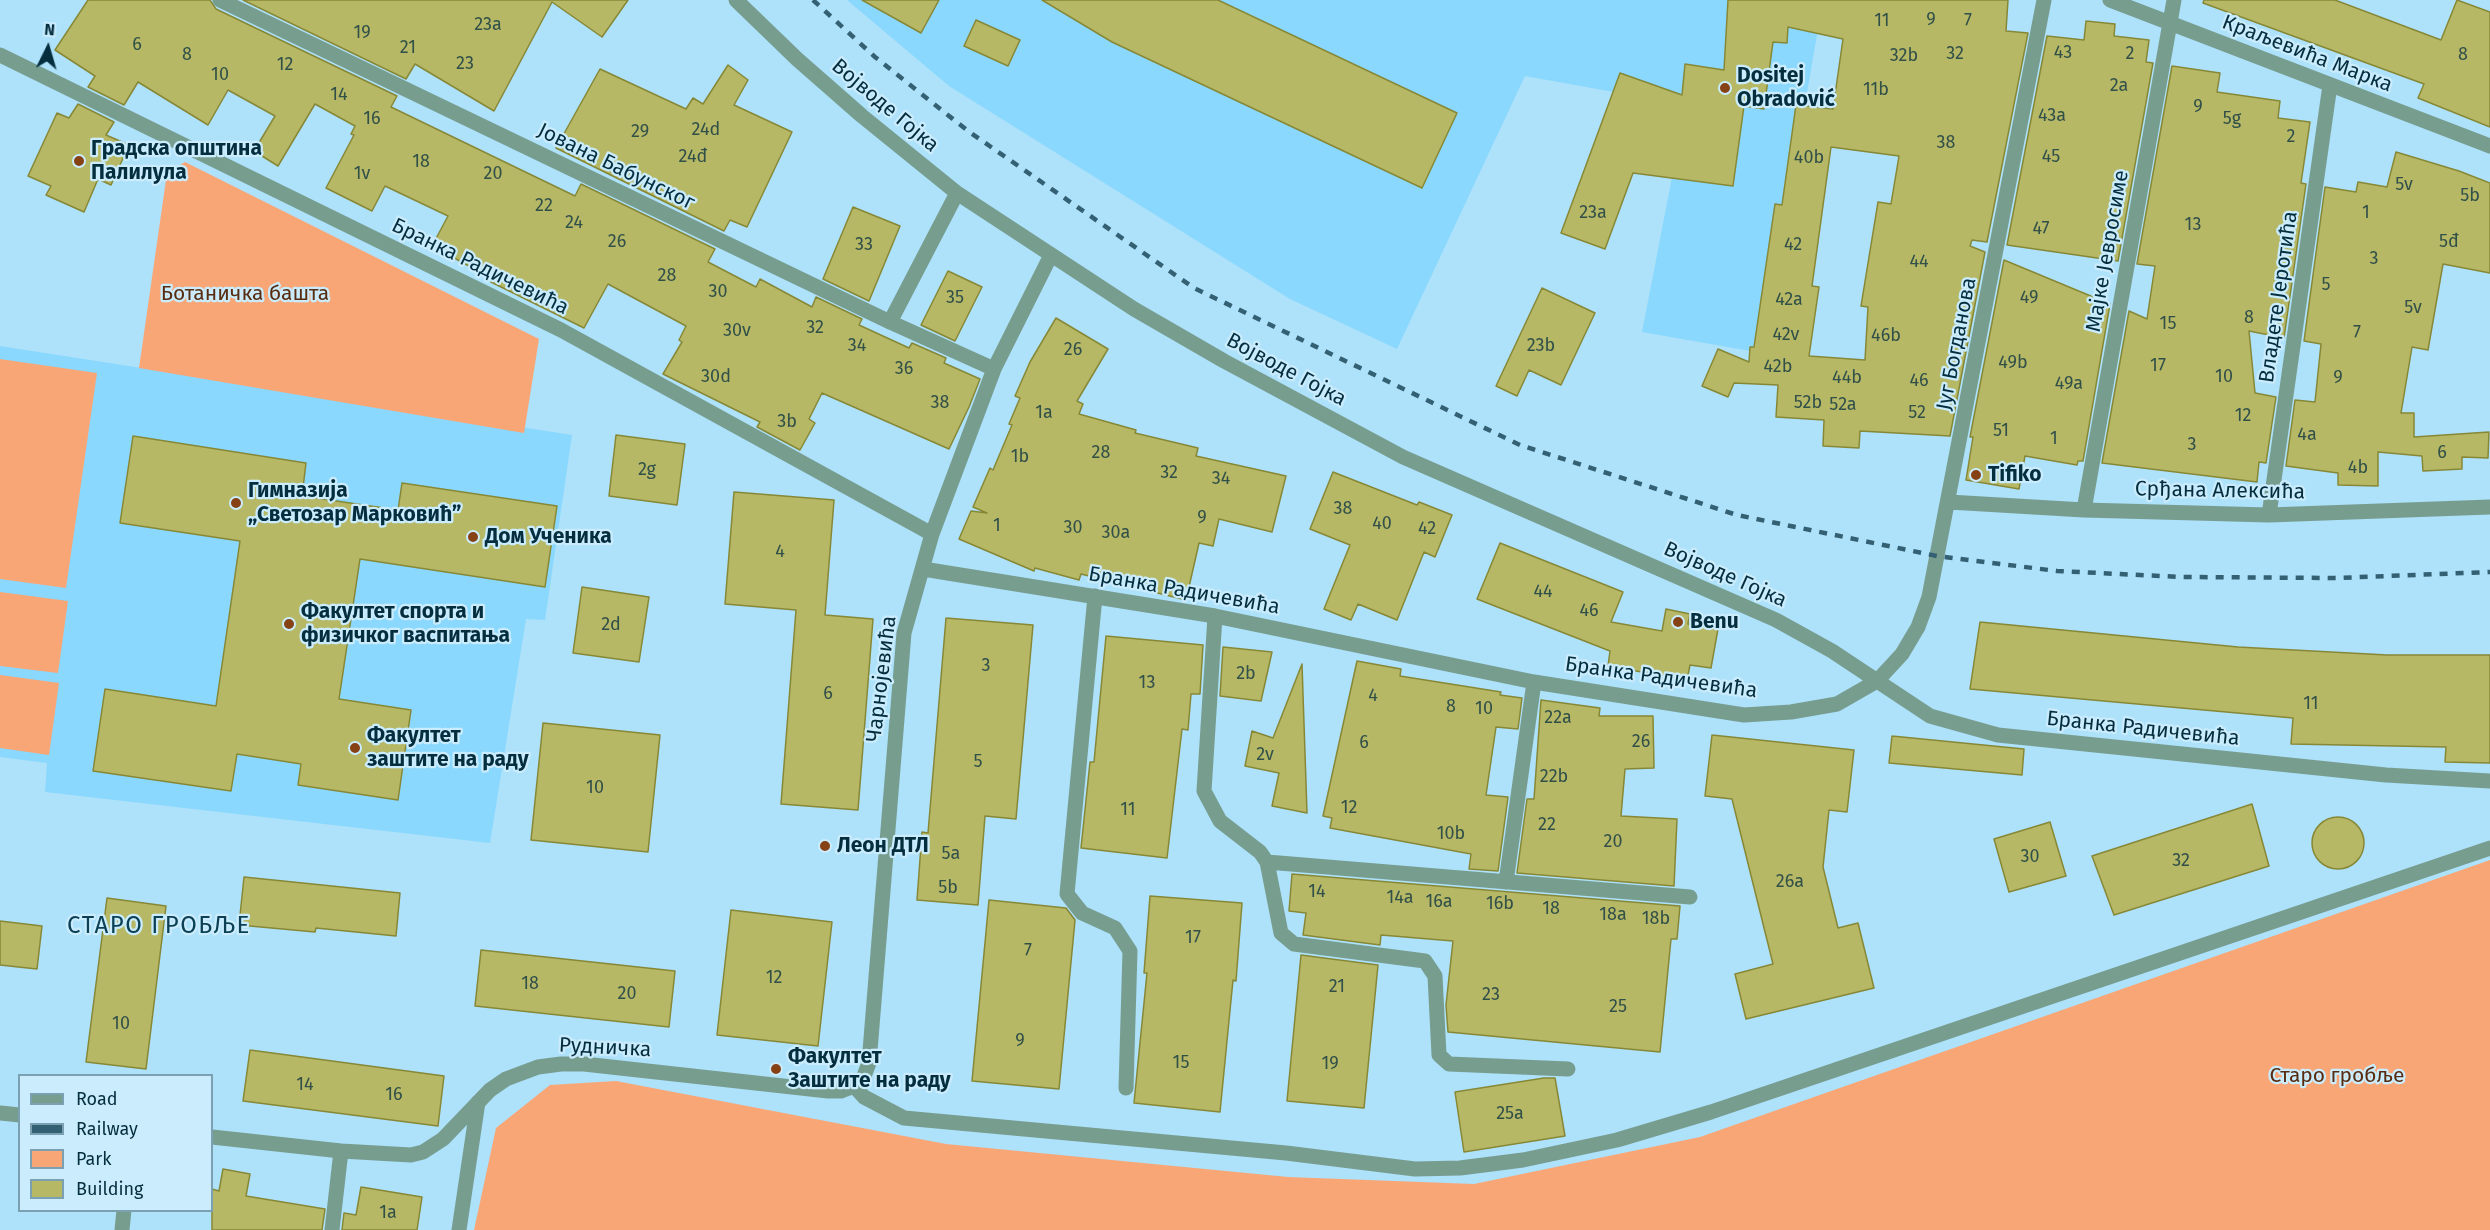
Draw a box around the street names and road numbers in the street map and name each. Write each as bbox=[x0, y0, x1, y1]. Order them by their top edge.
street label: Краљевића Марка bbox=[2218, 10, 2396, 98]
street label: Војводе Гојка bbox=[826, 54, 944, 158]
street label: Јована Бабунског bbox=[533, 118, 699, 216]
street label: Мајке Јевросиме bbox=[2081, 168, 2135, 334]
street label: Владете Јеротића bbox=[2254, 210, 2304, 384]
street label: Бранка Радичевића bbox=[387, 213, 573, 321]
street label: Југ Богданова bbox=[1932, 276, 1982, 412]
street label: Војводе Гојка bbox=[1222, 328, 1350, 412]
street label: Срђана Алексића bbox=[2135, 477, 2305, 505]
street label: Војводе Гојка bbox=[1660, 537, 1790, 613]
street label: Бранка Радичевића bbox=[1086, 562, 1282, 620]
street label: Чарнојевића bbox=[862, 614, 902, 744]
street label: Бранка Радичевића bbox=[1563, 652, 1759, 704]
street label: Бранка Радичевића bbox=[2045, 706, 2241, 752]
street label: Рудничка bbox=[558, 1033, 652, 1063]

